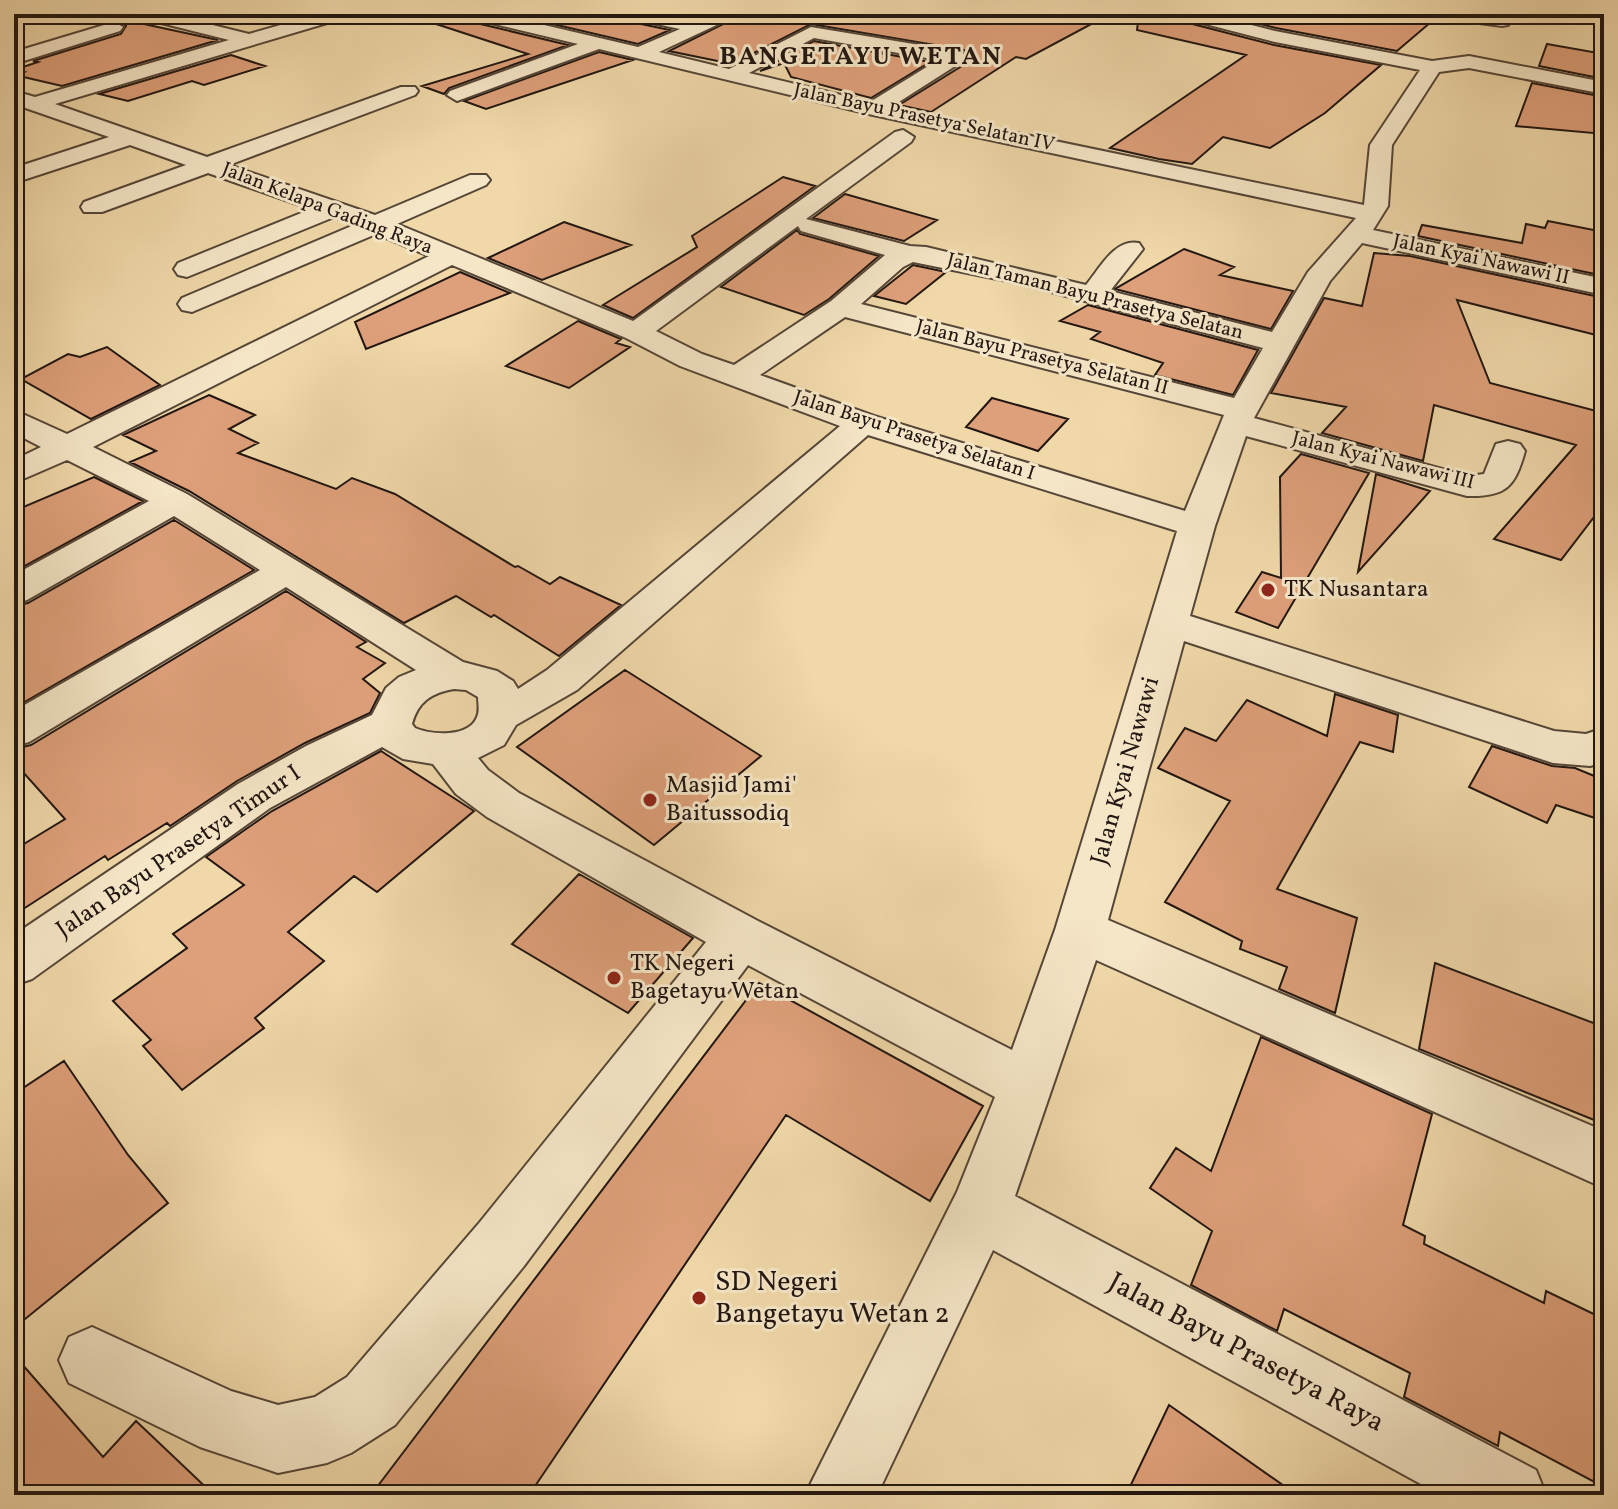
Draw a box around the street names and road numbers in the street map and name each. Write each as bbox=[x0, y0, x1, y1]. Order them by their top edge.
street label: Jalan Bayu Prasetya Selatan IV bbox=[791, 77, 1057, 159]
street label: Jalan Kelapa Gading Raya bbox=[217, 156, 437, 262]
street label: Jalan Kyai Nawawi II bbox=[1390, 228, 1572, 292]
street label: Jalan Taman Bayu Prasetya Selatan bbox=[944, 247, 1246, 347]
street label: Jalan Bayu Prasetya Selatan II bbox=[913, 313, 1171, 403]
street label: Jalan Bayu Prasetya Selatan I bbox=[790, 384, 1038, 488]
street label: Jalan Kyai Nawawi III bbox=[1289, 425, 1477, 497]
street label: Jalan Kyai Nawawi bbox=[1083, 673, 1169, 869]
street label: Jalan Bayu Prasetya Timur I bbox=[50, 757, 308, 947]
street label: Jalan Bayu Prasetya Raya bbox=[1101, 1263, 1391, 1443]

